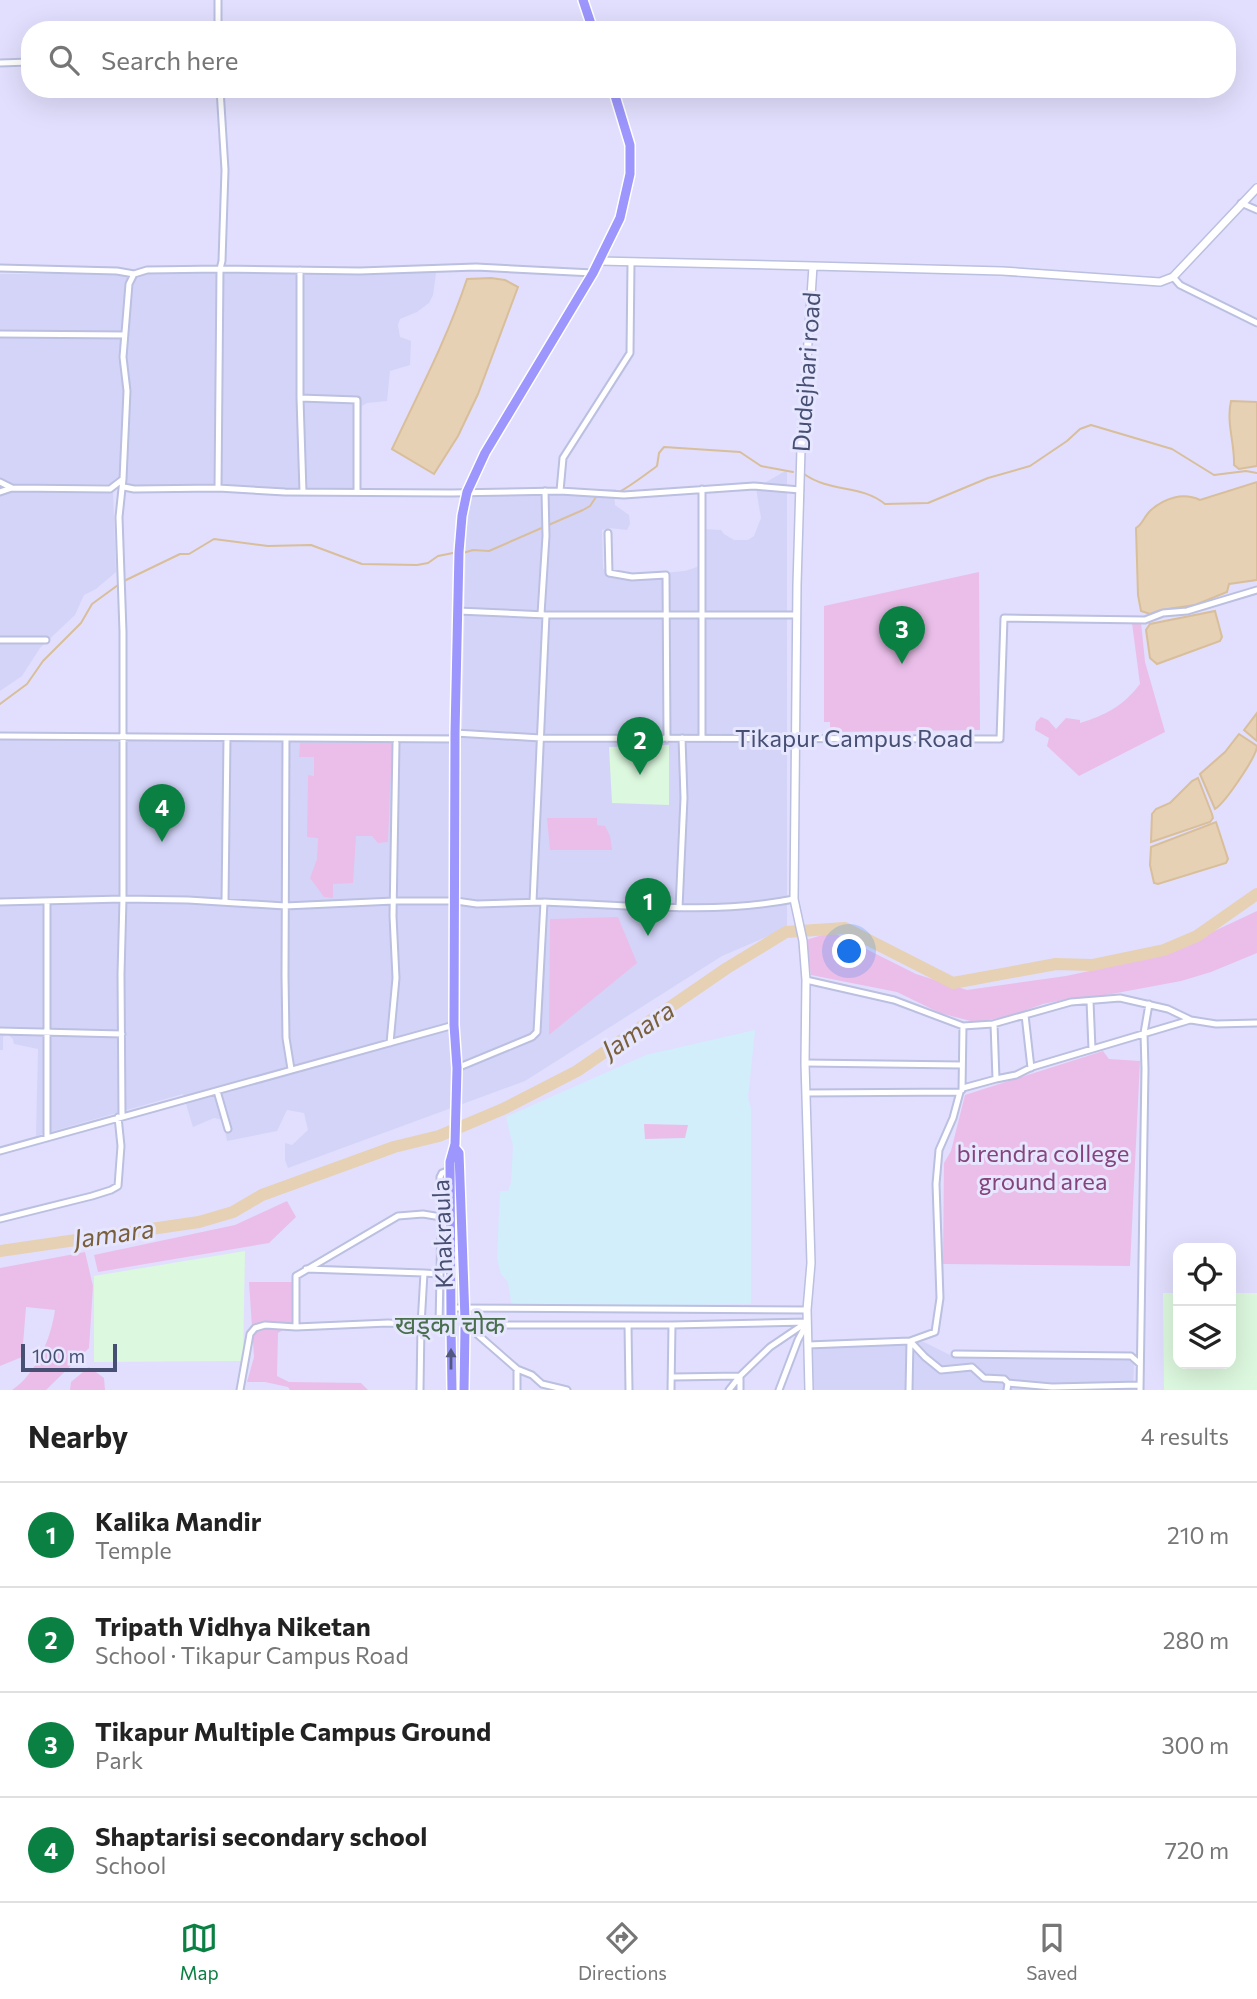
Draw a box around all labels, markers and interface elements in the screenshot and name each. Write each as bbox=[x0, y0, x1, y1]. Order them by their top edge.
search box bbox=[21, 21, 1236, 98]
icon: search bbox=[45, 41, 83, 79]
text: Search here bbox=[101, 44, 239, 75]
street label: Dudejhari road bbox=[785, 291, 826, 453]
pin: 3 bbox=[879, 606, 925, 664]
pin: 2 bbox=[617, 717, 663, 775]
street label: Tikapur Campus Road bbox=[735, 723, 973, 752]
pin: 4 bbox=[139, 784, 185, 842]
pin: 1 bbox=[625, 878, 671, 936]
your location bbox=[832, 934, 866, 968]
water label: Jamara bbox=[593, 993, 679, 1065]
park label: birendra college ground area bbox=[957, 1138, 1129, 1195]
street label: Khakraula bbox=[425, 1179, 458, 1289]
water label: Jamara bbox=[69, 1212, 156, 1254]
map controls bbox=[1173, 1243, 1236, 1369]
button: locate bbox=[1173, 1243, 1236, 1306]
button: layers bbox=[1173, 1306, 1236, 1369]
district label: खड्का चोक bbox=[395, 1308, 506, 1341]
scale bar bbox=[21, 1341, 117, 1373]
text: 100 m bbox=[32, 1344, 85, 1367]
one-way arrow bbox=[445, 1347, 457, 1369]
text: Nearby bbox=[28, 1417, 128, 1454]
text: 4 results bbox=[1141, 1422, 1229, 1450]
text: Kalika Mandir bbox=[95, 1505, 262, 1536]
text: 1 bbox=[46, 1521, 56, 1549]
text: 210 m bbox=[1167, 1521, 1229, 1549]
text: Temple bbox=[95, 1536, 172, 1564]
text: Tripath Vidhya Niketan bbox=[95, 1610, 371, 1641]
text: 2 bbox=[44, 1626, 58, 1654]
text: 280 m bbox=[1163, 1626, 1229, 1654]
text: School · Tikapur Campus Road bbox=[95, 1641, 409, 1669]
text: Tikapur Multiple Campus Ground bbox=[95, 1715, 491, 1746]
text: 3 bbox=[44, 1731, 58, 1759]
text: 300 m bbox=[1161, 1731, 1229, 1759]
text: Park bbox=[95, 1746, 143, 1774]
text: Shaptarisi secondary school bbox=[95, 1820, 427, 1851]
text: 4 bbox=[44, 1836, 58, 1864]
text: 720 m bbox=[1165, 1836, 1229, 1864]
text: School bbox=[95, 1851, 166, 1879]
tab: Map bbox=[180, 1919, 219, 1984]
tab: Directions bbox=[578, 1919, 667, 1984]
tab: Saved bbox=[1026, 1919, 1077, 1984]

